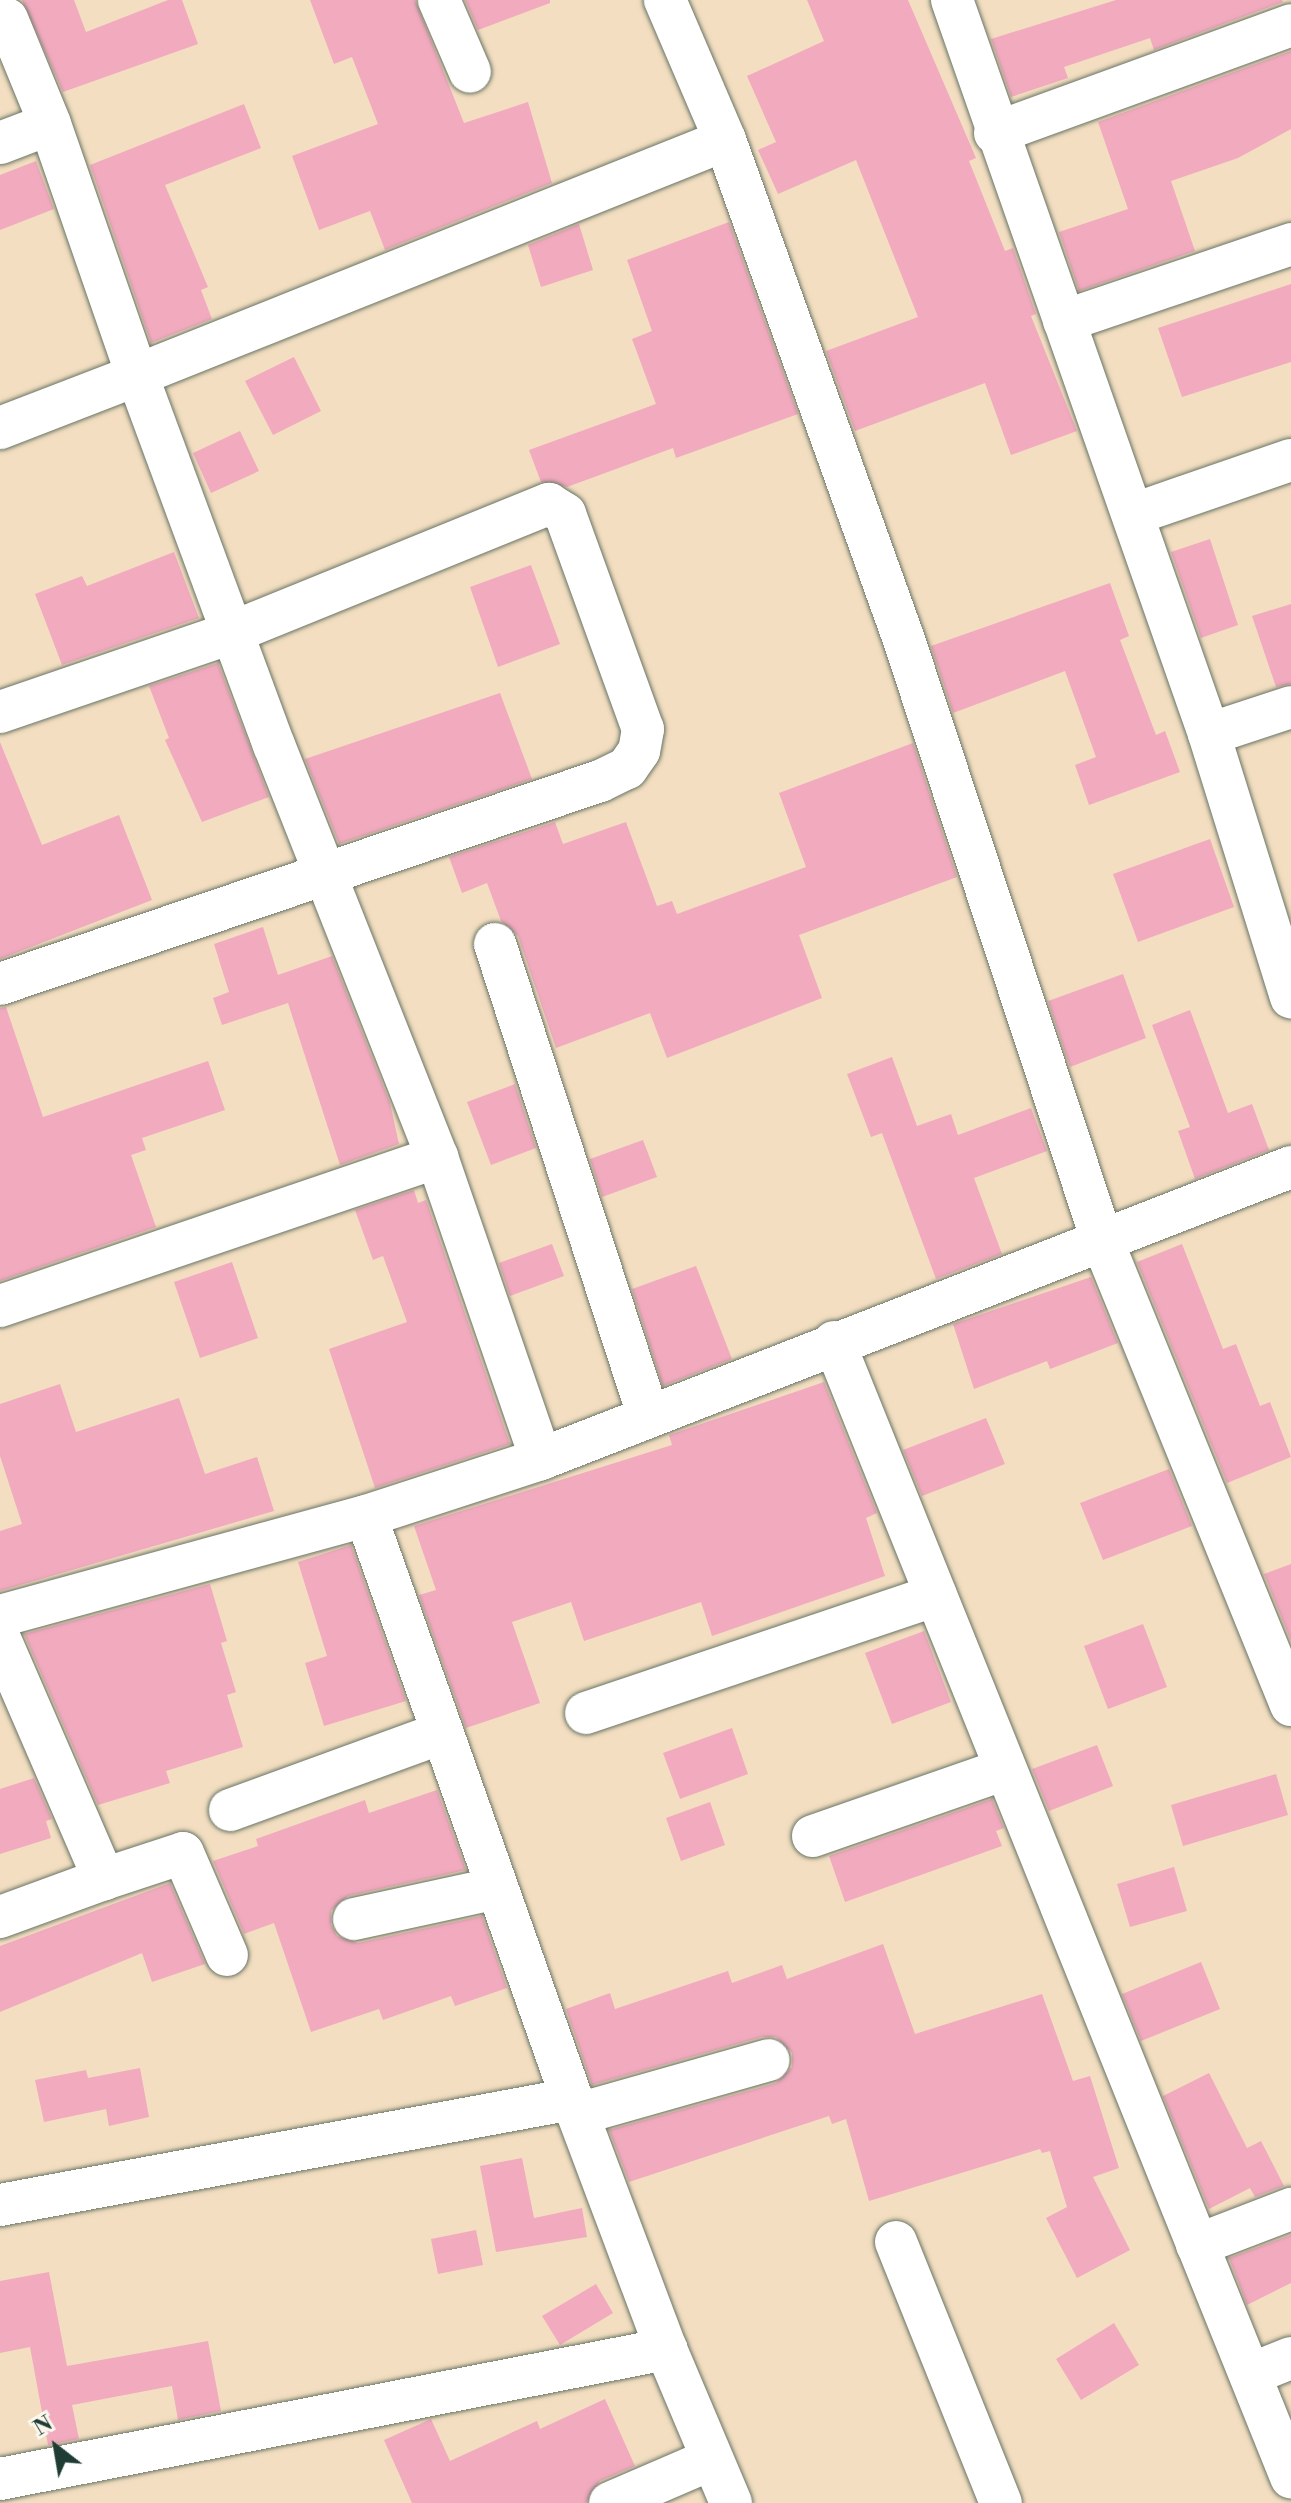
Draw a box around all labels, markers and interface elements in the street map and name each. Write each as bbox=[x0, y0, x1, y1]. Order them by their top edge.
north arrow bbox=[16, 2407, 96, 2487]
text: N bbox=[29, 2410, 58, 2442]

